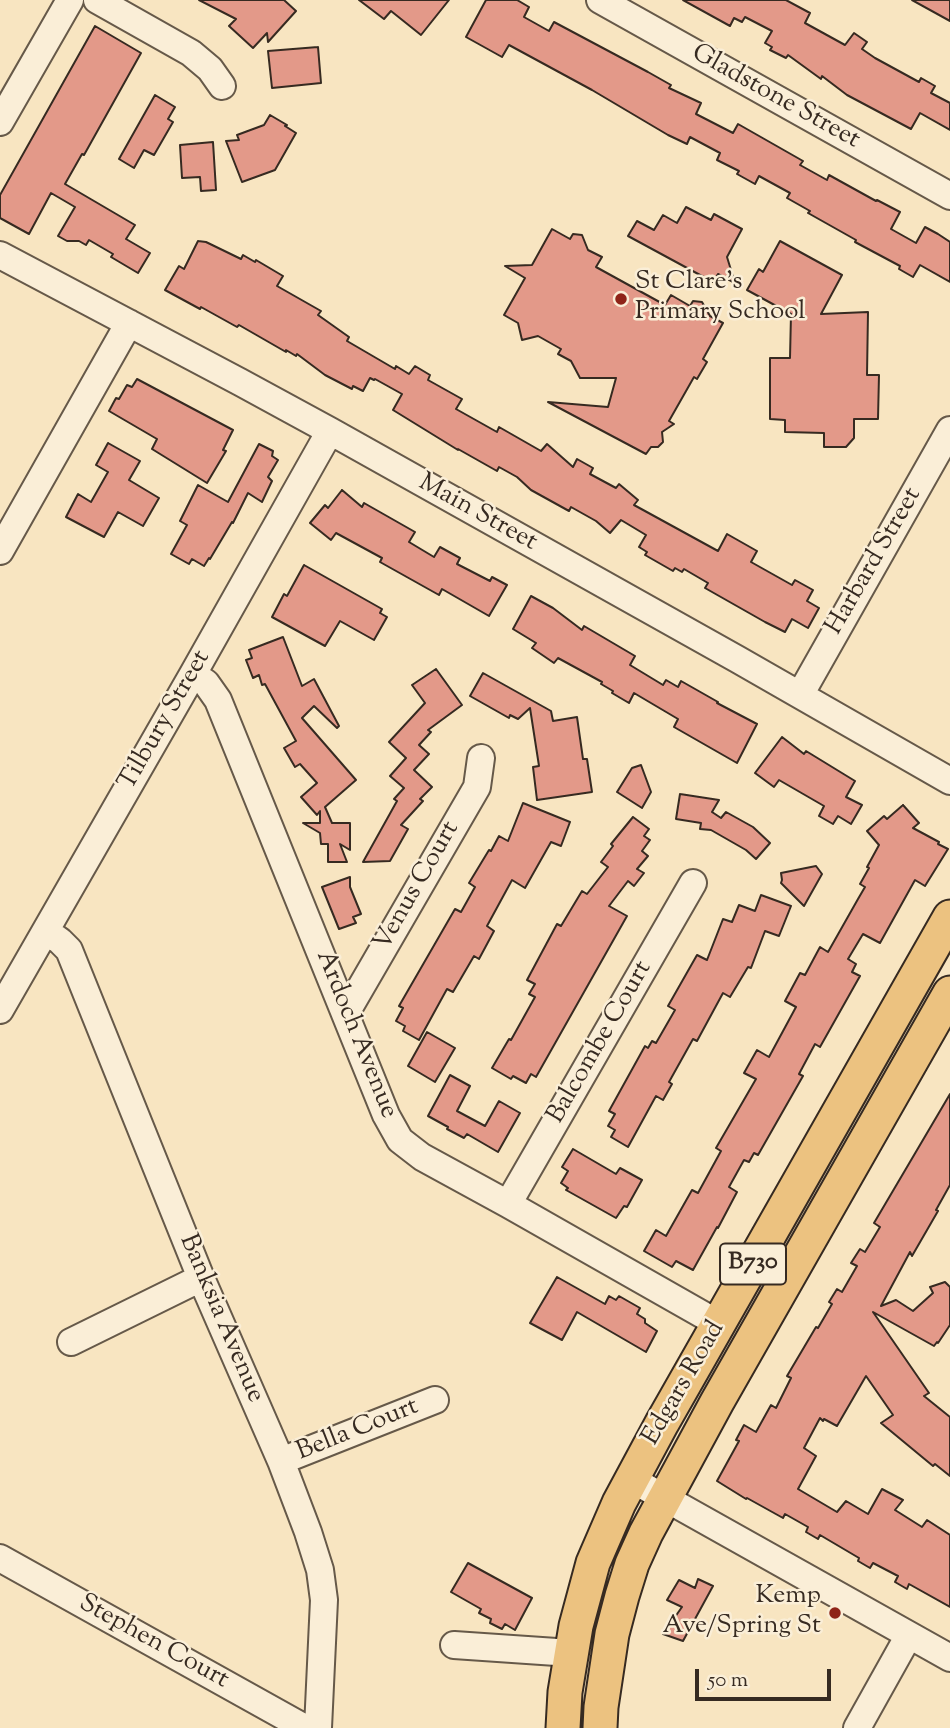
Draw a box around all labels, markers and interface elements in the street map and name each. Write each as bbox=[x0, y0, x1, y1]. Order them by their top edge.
street label: Gladstone Street bbox=[685, 39, 865, 157]
place label: St Clare's Primary School bbox=[635, 268, 805, 330]
marker: St Clare's Primary School bbox=[613, 291, 629, 307]
street label: Main Street bbox=[412, 469, 542, 559]
street label: Harbard Street bbox=[820, 483, 930, 641]
street label: Tilbury Street bbox=[113, 645, 219, 797]
street label: Venus Court bbox=[368, 817, 468, 957]
street label: Ardoch Avenue bbox=[307, 947, 403, 1123]
street label: Balcombe Court bbox=[542, 956, 660, 1130]
street label: Banksia Avenue bbox=[170, 1230, 270, 1408]
road number: B730 bbox=[720, 1244, 786, 1284]
street label: Edgars Road bbox=[637, 1316, 733, 1452]
street label: Bella Court bbox=[293, 1392, 423, 1470]
place label: Kemp Ave/Spring St bbox=[663, 1582, 821, 1644]
street label: Stephen Court bbox=[73, 1589, 233, 1697]
marker: Kemp Ave/Spring St bbox=[827, 1605, 843, 1621]
scale bar bbox=[698, 1654, 834, 1698]
text: 50 m bbox=[708, 1666, 748, 1696]

